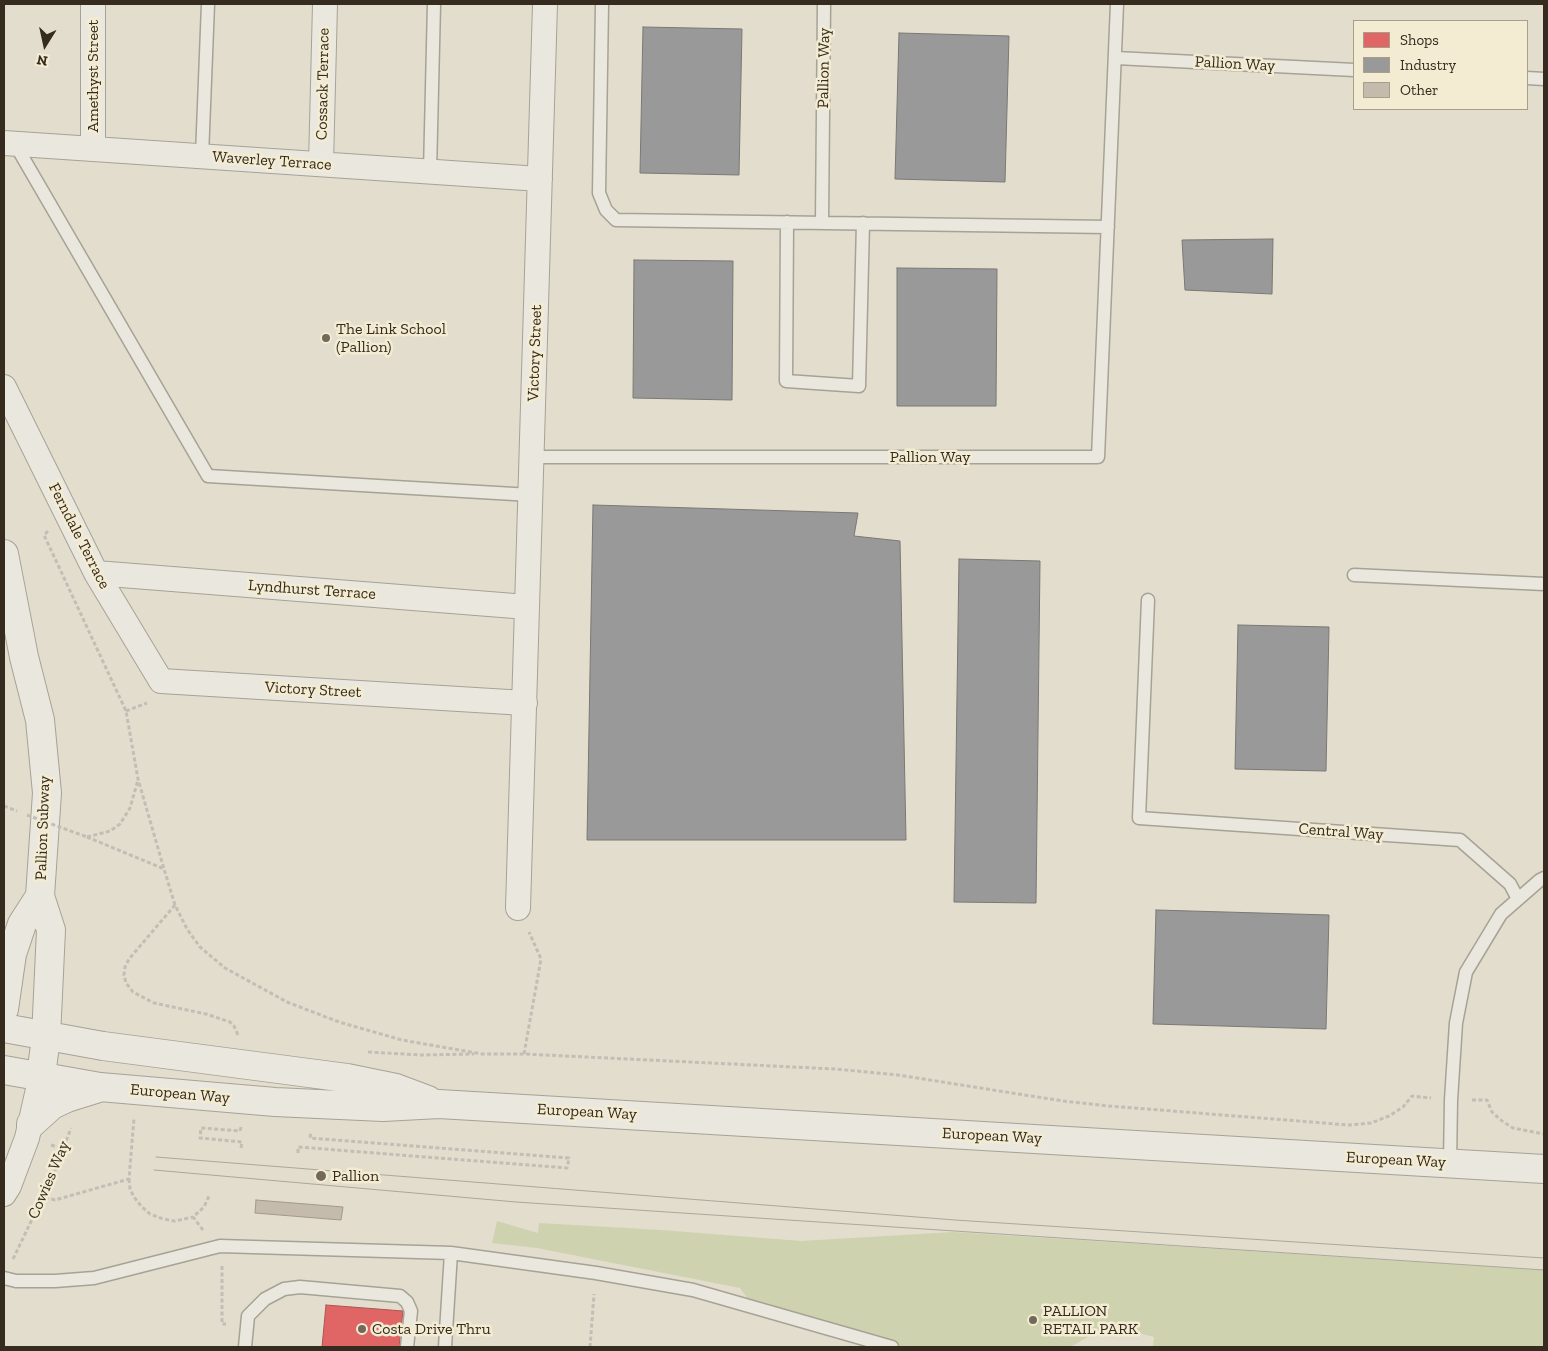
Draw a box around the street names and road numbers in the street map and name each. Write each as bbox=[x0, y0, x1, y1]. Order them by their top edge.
street label: Amethyst Street bbox=[83, 20, 103, 132]
street label: Cossack Terrace bbox=[312, 28, 334, 140]
street label: Pallion Way bbox=[814, 28, 834, 108]
street label: Pallion Way bbox=[1194, 52, 1276, 76]
street label: Waverley Terrace bbox=[212, 147, 332, 175]
street label: Victory Street bbox=[524, 304, 546, 402]
street label: Pallion Way bbox=[890, 447, 970, 467]
street label: Ferndale Terrace bbox=[44, 480, 114, 592]
street label: Lyndhurst Terrace bbox=[248, 576, 376, 604]
street label: Victory Street bbox=[264, 678, 362, 702]
street label: Pallion Subway bbox=[32, 775, 54, 881]
street label: Central Way bbox=[1298, 819, 1384, 845]
street label: European Way bbox=[129, 1080, 231, 1108]
street label: European Way bbox=[537, 1100, 637, 1124]
street label: European Way bbox=[942, 1124, 1042, 1148]
street label: Cowies Way bbox=[24, 1138, 74, 1222]
street label: European Way bbox=[1346, 1148, 1446, 1172]

